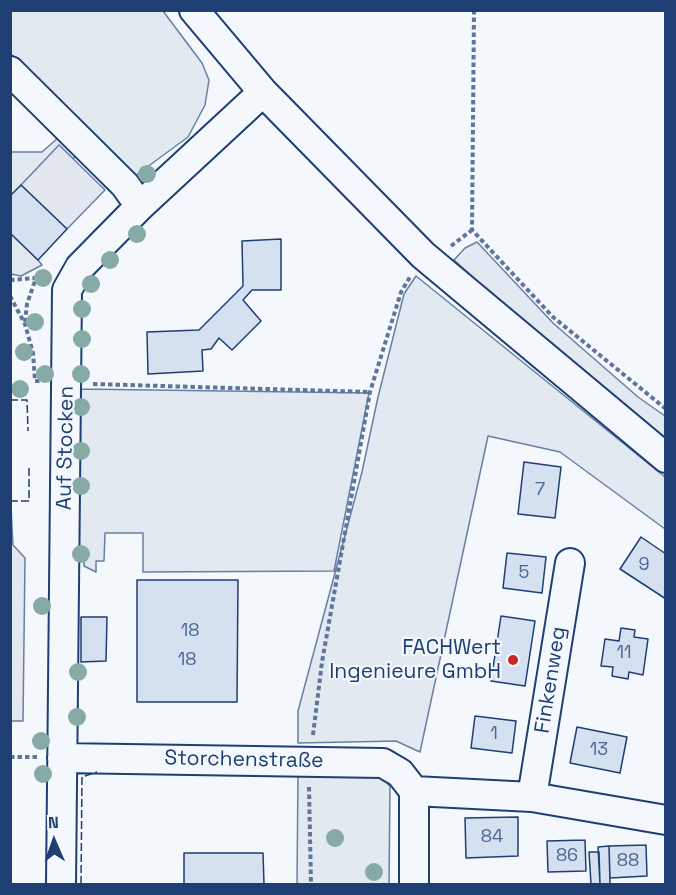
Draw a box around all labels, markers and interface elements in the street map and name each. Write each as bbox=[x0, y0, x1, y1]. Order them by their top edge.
street label: Auf Stocken bbox=[52, 386, 80, 510]
house number: 7 bbox=[535, 479, 545, 501]
house number: 9 bbox=[638, 554, 650, 576]
house number: 5 bbox=[519, 562, 529, 584]
house number: 18 bbox=[181, 620, 199, 642]
street label: Finkenweg bbox=[530, 625, 572, 735]
place label: FACHWert Ingenieure GmbH bbox=[329, 635, 501, 685]
house number: 11 bbox=[616, 642, 632, 664]
house number: 18 bbox=[178, 649, 196, 671]
marker: FACHWert Ingenieure GmbH bbox=[506, 653, 520, 667]
house number: 1 bbox=[490, 723, 498, 745]
house number: 13 bbox=[590, 739, 608, 761]
street label: Storchenstraße bbox=[164, 746, 324, 774]
north arrow bbox=[24, 811, 84, 871]
text: N bbox=[48, 812, 59, 833]
house number: 84 bbox=[481, 826, 503, 848]
house number: 86 bbox=[556, 845, 578, 867]
house number: 88 bbox=[617, 850, 639, 872]

